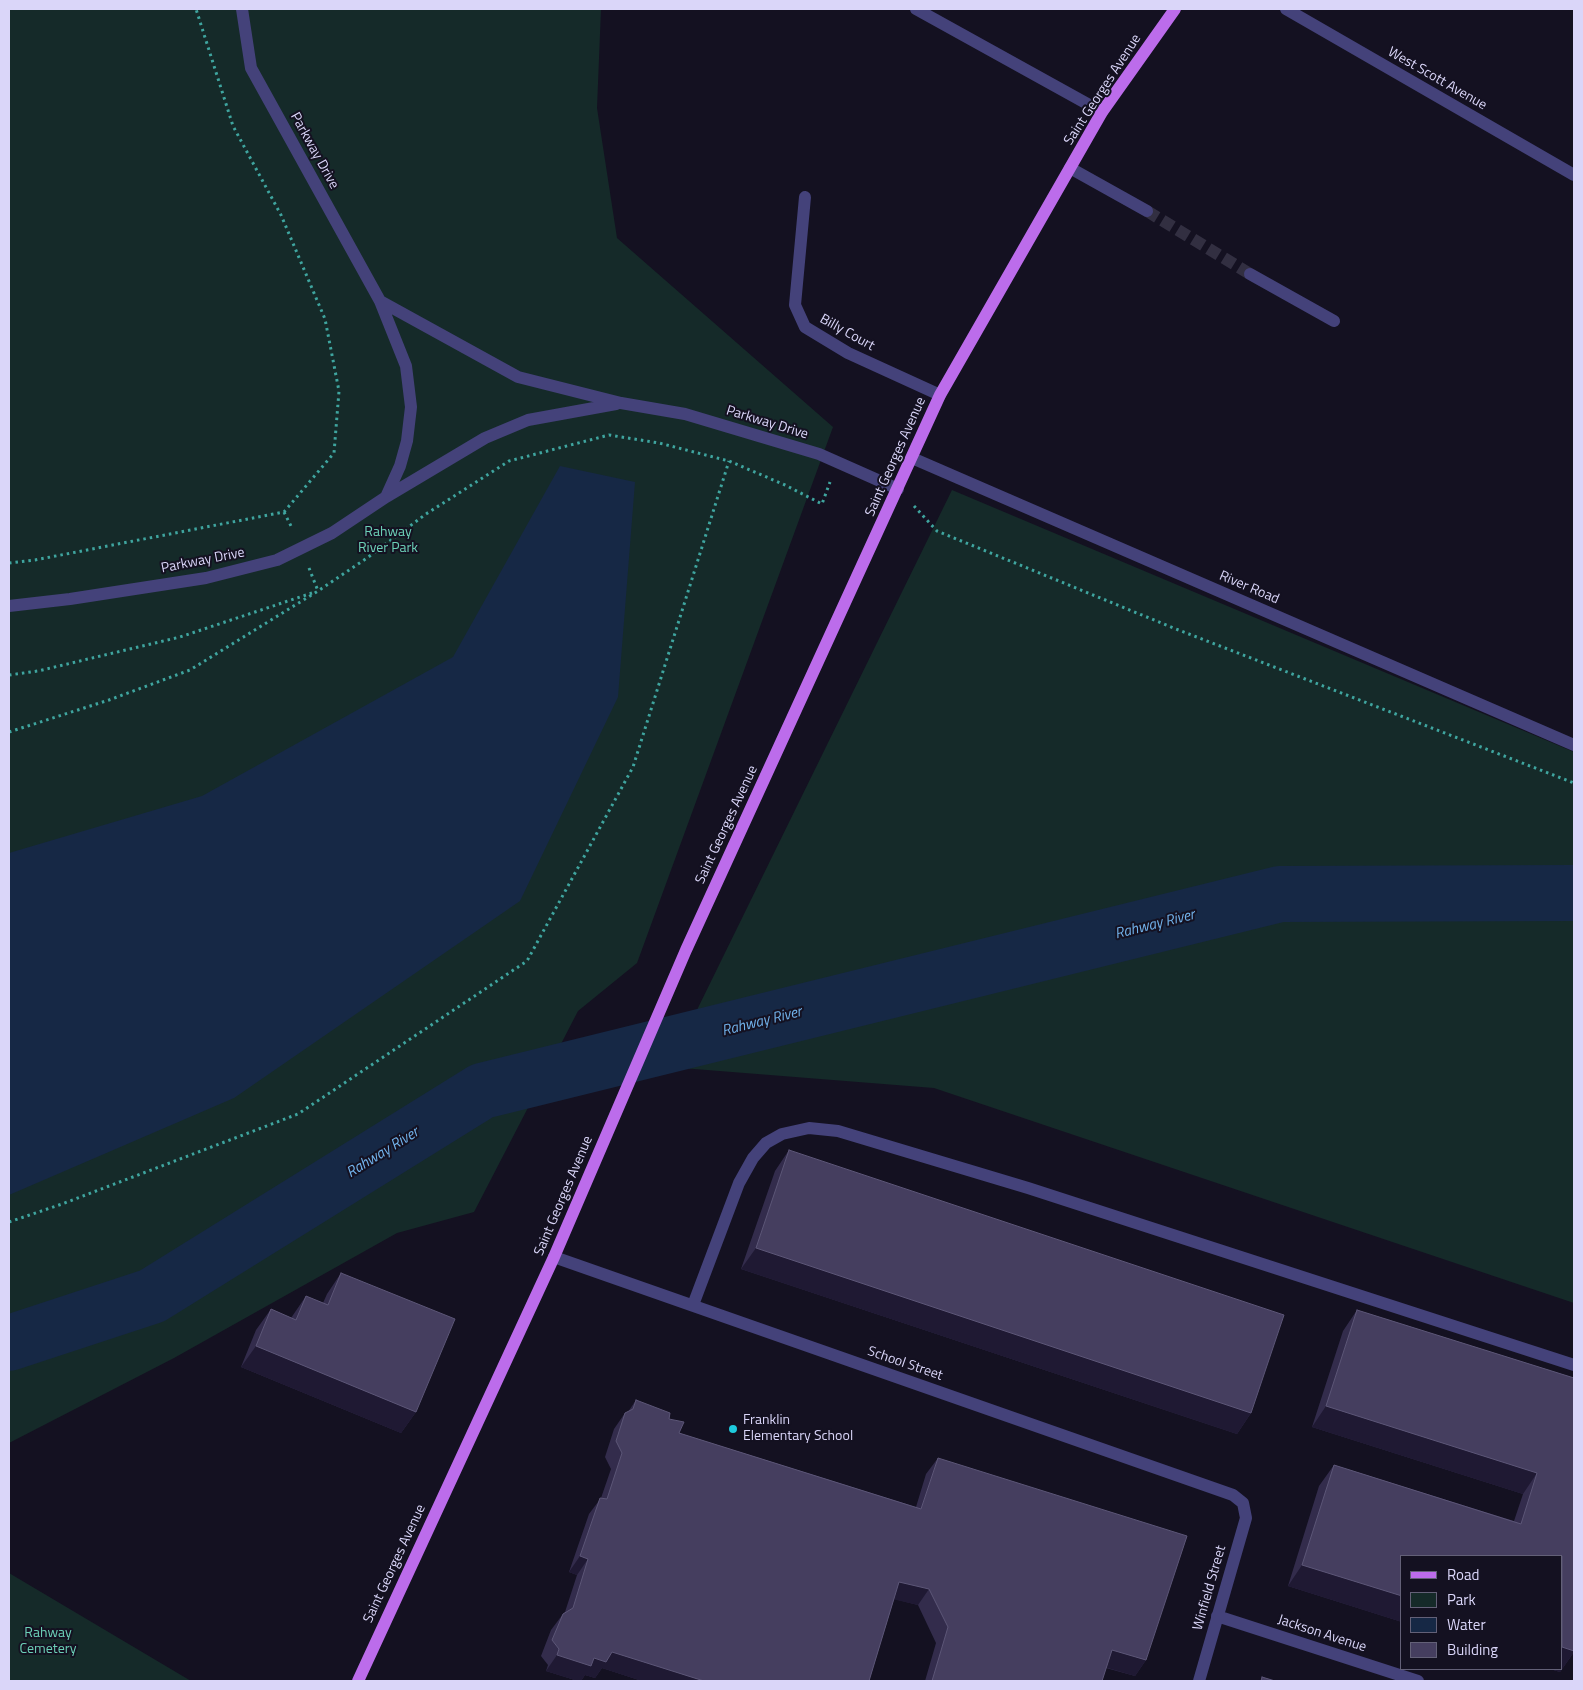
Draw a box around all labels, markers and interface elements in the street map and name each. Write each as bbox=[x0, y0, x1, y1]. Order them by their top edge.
street label: Saint Georges Avenue bbox=[1061, 31, 1145, 149]
street label: West Scott Avenue bbox=[1385, 44, 1489, 114]
street label: Parkway Drive bbox=[286, 110, 342, 192]
street label: Billy Court bbox=[817, 311, 877, 355]
street label: Saint Georges Avenue bbox=[862, 395, 930, 519]
street label: Parkway Drive bbox=[724, 403, 810, 443]
park label: Rahway River Park bbox=[358, 525, 418, 558]
street label: Parkway Drive bbox=[160, 545, 246, 577]
street label: River Road bbox=[1216, 568, 1282, 608]
street label: Saint Georges Avenue bbox=[692, 763, 762, 887]
water label: Rahway River bbox=[1113, 906, 1197, 944]
water label: Rahway River bbox=[720, 1003, 804, 1041]
water label: Rahway River bbox=[344, 1124, 422, 1182]
street label: Saint Georges Avenue bbox=[531, 1134, 597, 1258]
street label: School Street bbox=[865, 1343, 945, 1385]
place label: Franklin Elementary School bbox=[743, 1413, 853, 1445]
marker: Franklin Elementary School bbox=[727, 1423, 739, 1435]
street label: Saint Georges Avenue bbox=[360, 1502, 430, 1626]
street label: Winfield Street bbox=[1190, 1544, 1230, 1632]
legend bbox=[1400, 1555, 1563, 1670]
text: Road bbox=[1447, 1563, 1479, 1586]
text: Park bbox=[1447, 1588, 1476, 1611]
street label: Jackson Avenue bbox=[1276, 1612, 1368, 1656]
text: Water bbox=[1447, 1613, 1486, 1636]
park label: Rahway Cemetery bbox=[20, 1626, 76, 1658]
text: Building bbox=[1447, 1638, 1498, 1661]

